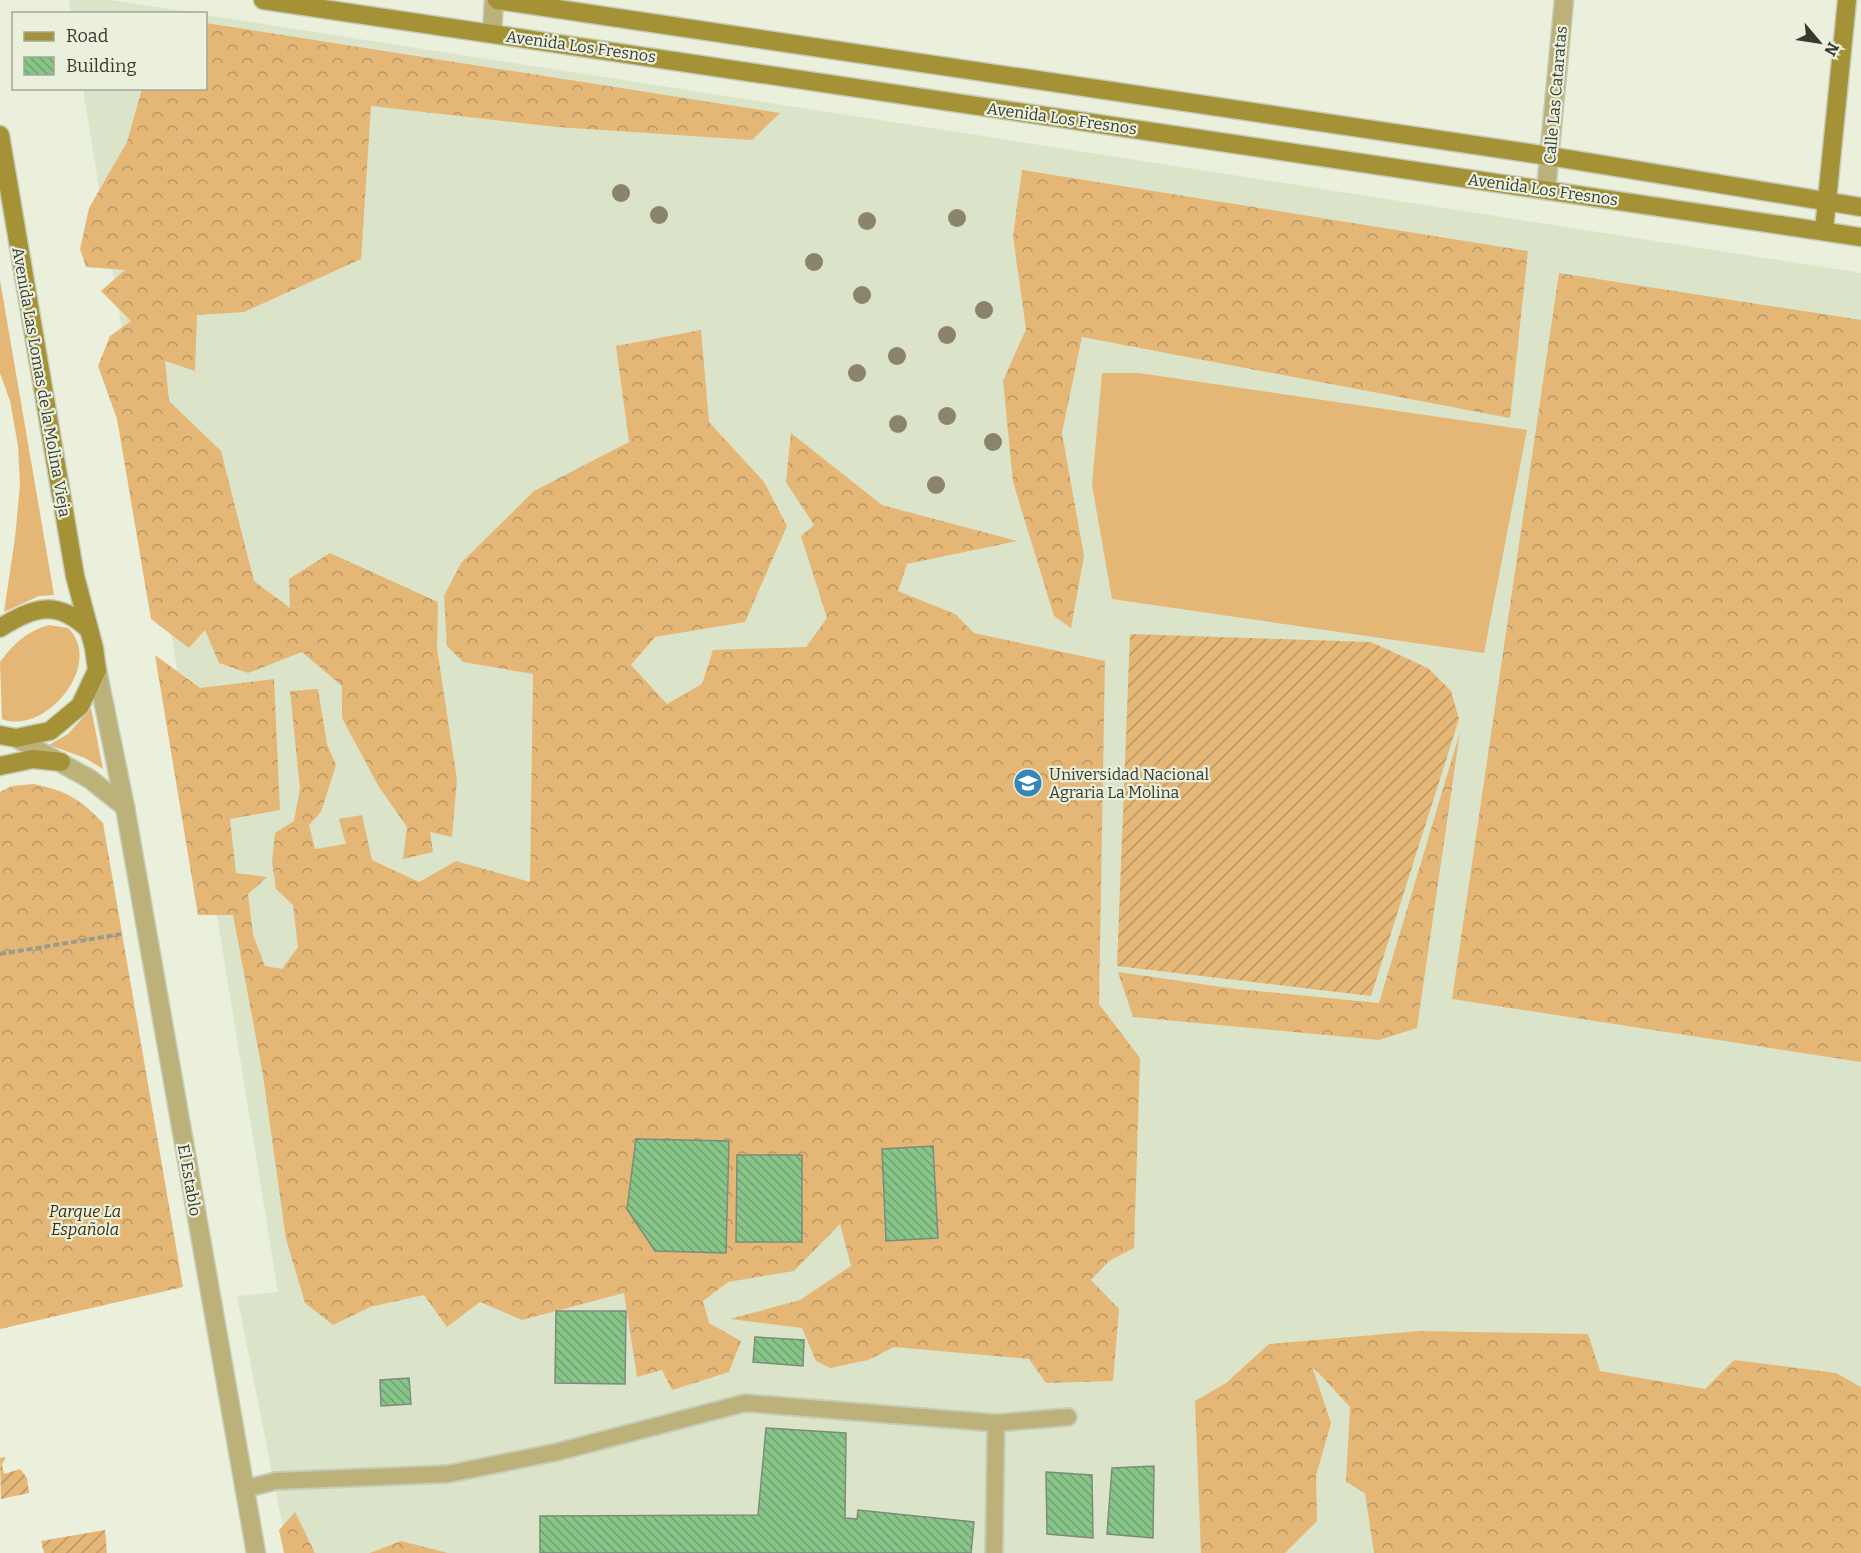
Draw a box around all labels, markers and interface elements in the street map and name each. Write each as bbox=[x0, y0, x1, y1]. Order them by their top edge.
legend bbox=[12, 12, 207, 90]
north arrow bbox=[1789, 12, 1849, 72]
text: Road bbox=[66, 25, 109, 47]
street label: Calle Las Cataratas bbox=[1540, 25, 1571, 165]
street label: Avenida Los Fresnos bbox=[505, 27, 657, 66]
text: N bbox=[1820, 39, 1843, 59]
text: Building bbox=[66, 55, 137, 77]
street label: Avenida Los Fresnos bbox=[986, 99, 1138, 138]
street label: Avenida Los Fresnos bbox=[1467, 170, 1619, 209]
street label: Avenida Las Lomas de la Molina Vieja bbox=[8, 246, 75, 519]
place label: Universidad Nacional Agraria La Molina bbox=[1049, 765, 1209, 802]
school or university icon: Universidad Nacional Agraria La Molina bbox=[1012, 767, 1044, 799]
street label: El Establo bbox=[174, 1143, 205, 1217]
park label: Parque La Española bbox=[49, 1202, 121, 1239]

